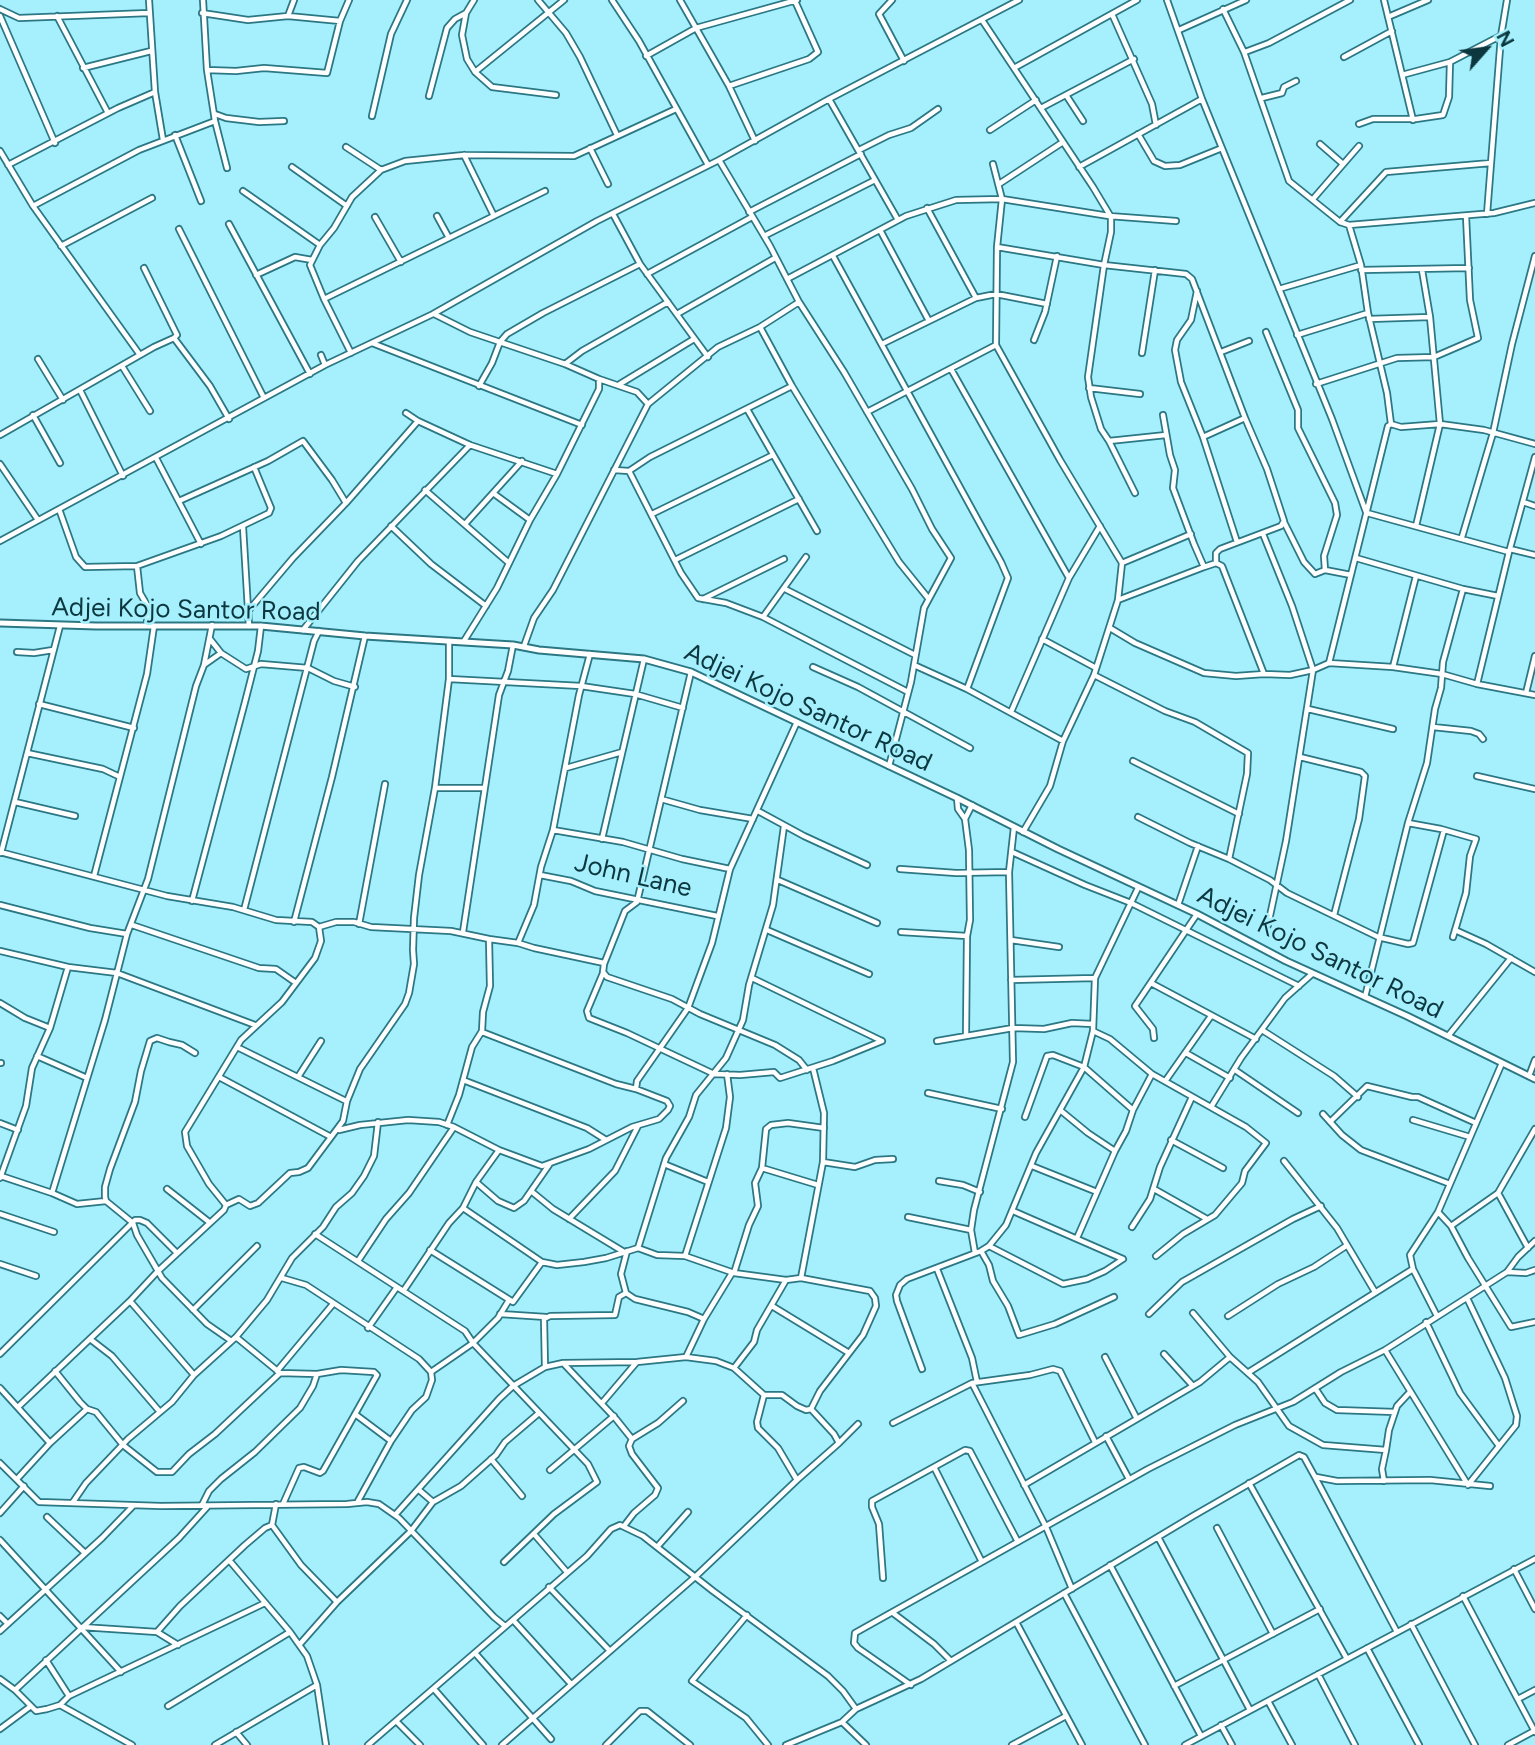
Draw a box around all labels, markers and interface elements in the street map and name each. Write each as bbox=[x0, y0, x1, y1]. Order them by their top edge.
north arrow bbox=[1451, 14, 1521, 84]
text: N bbox=[1491, 27, 1519, 51]
street label: Adjei Kojo Santor Road bbox=[51, 592, 321, 628]
street label: Adjei Kojo Santor Road bbox=[679, 637, 937, 779]
street label: John Lane bbox=[571, 847, 695, 905]
street label: Adjei Kojo Santor Road bbox=[1192, 880, 1448, 1026]

